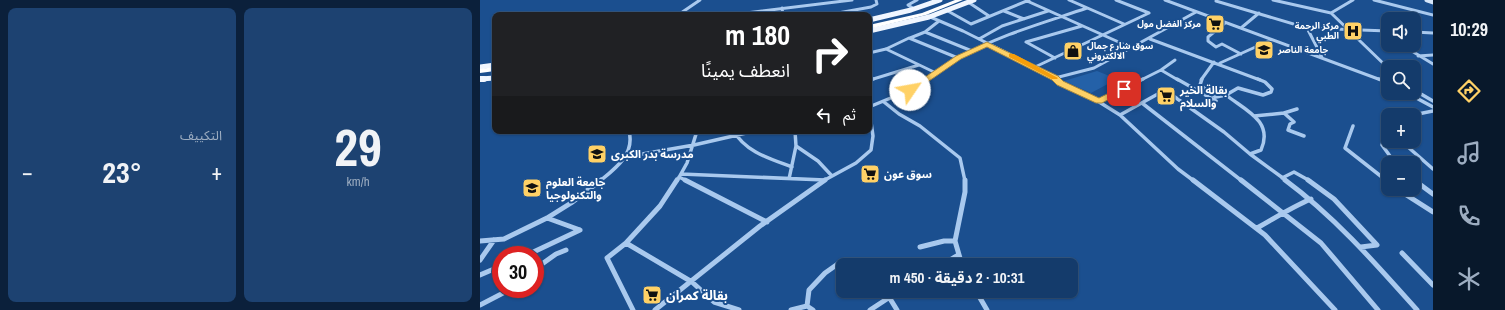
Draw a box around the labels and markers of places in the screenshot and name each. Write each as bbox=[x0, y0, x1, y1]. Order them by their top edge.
supermarket icon: مركز الفضل مول bbox=[1204, 13, 1226, 35]
place label: مركز الفضل مول bbox=[1137, 18, 1201, 30]
place label: مركز الرحمة الطبي bbox=[1295, 20, 1339, 44]
hospital icon: مركز الرحمة الطبي bbox=[1342, 20, 1364, 42]
school or university icon: جامعة الناصر bbox=[1253, 39, 1275, 61]
shop icon: سوق شارع جمال الالكتروني bbox=[1062, 40, 1084, 62]
place label: سوق شارع جمال الالكتروني bbox=[1087, 40, 1154, 64]
place label: جامعة الناصر bbox=[1277, 44, 1328, 56]
pin bbox=[1107, 72, 1141, 106]
place label: بقالة الخير والسلام bbox=[1179, 83, 1228, 112]
supermarket icon: بقالة الخير والسلام bbox=[1155, 85, 1177, 107]
school or university icon: مدرسة بدر الكبرى bbox=[586, 143, 608, 165]
place label: مدرسة بدر الكبرى bbox=[611, 147, 694, 161]
supermarket icon: سوق عون bbox=[859, 163, 881, 185]
place label: سوق عون bbox=[884, 167, 932, 181]
place label: جامعة العلوم والتكنولوجيا bbox=[546, 175, 606, 202]
school or university icon: جامعة العلوم والتكنولوجيا bbox=[521, 177, 543, 199]
supermarket icon: بقالة كمران bbox=[641, 284, 663, 306]
place label: بقالة كمران bbox=[666, 287, 728, 304]

